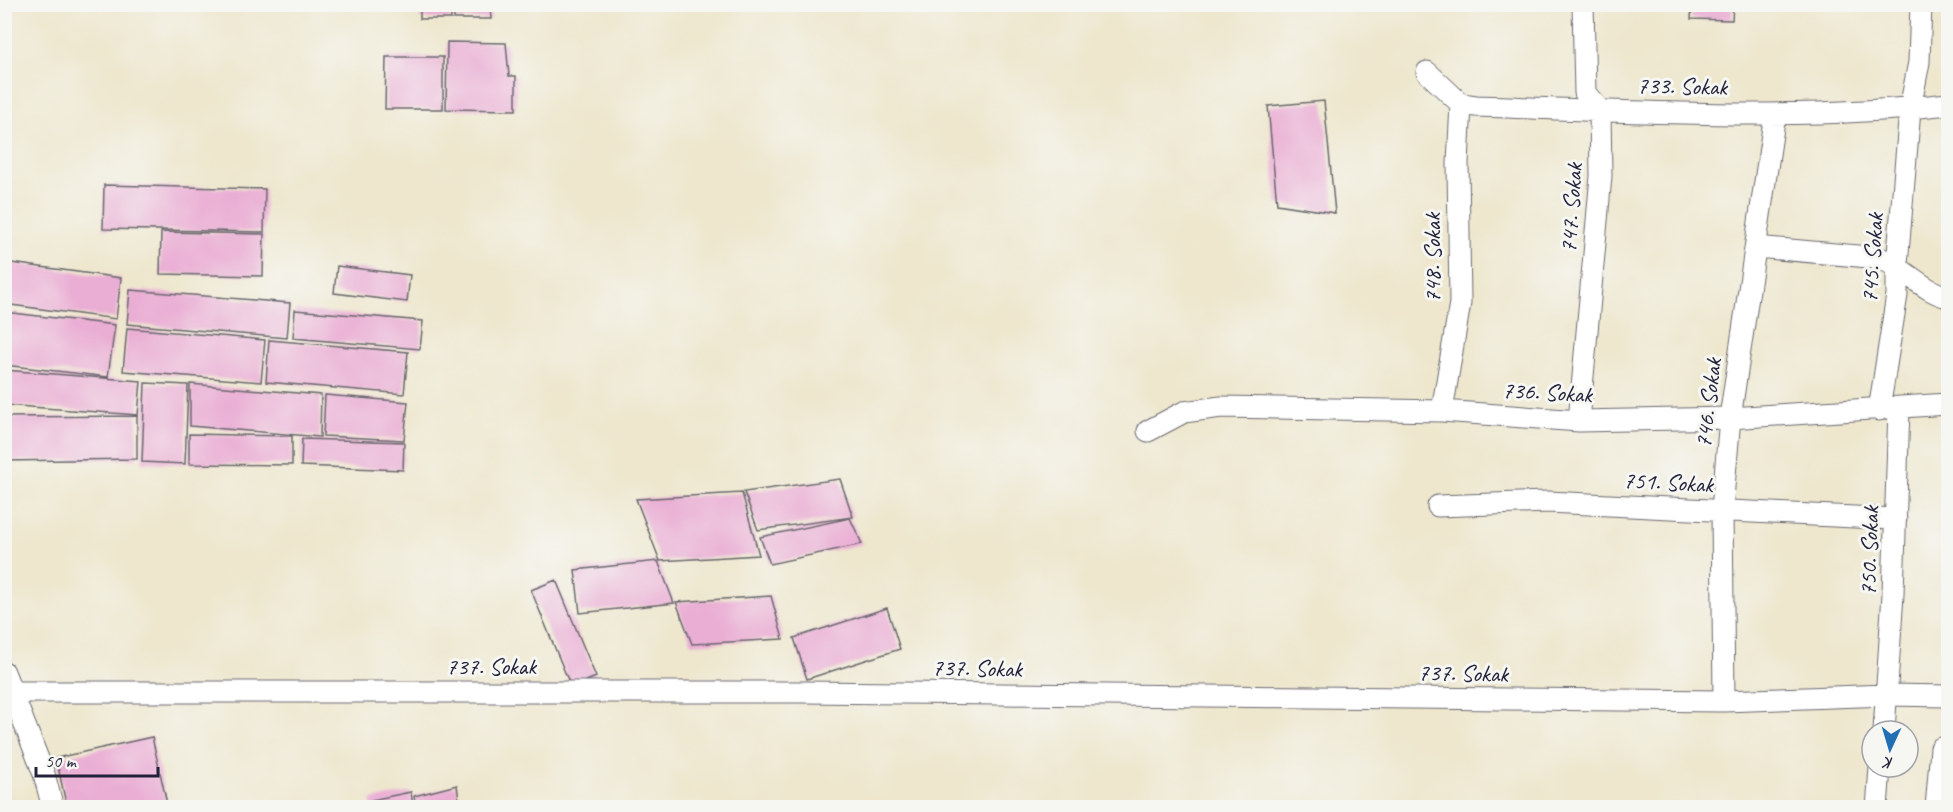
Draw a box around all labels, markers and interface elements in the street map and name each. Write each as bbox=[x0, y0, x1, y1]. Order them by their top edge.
street label: 733. Sokak bbox=[1637, 70, 1729, 102]
street label: 747. Sokak bbox=[1553, 160, 1589, 254]
street label: 745. Sokak bbox=[1854, 210, 1890, 304]
street label: 748. Sokak bbox=[1417, 211, 1447, 303]
street label: 746. Sokak bbox=[1688, 354, 1729, 449]
street label: 736. Sokak bbox=[1501, 375, 1595, 409]
street label: 751. Sokak bbox=[1622, 465, 1716, 499]
street label: 750. Sokak bbox=[1852, 503, 1886, 596]
street label: 737. Sokak bbox=[446, 651, 538, 681]
street label: 737. Sokak bbox=[932, 652, 1024, 684]
street label: 737. Sokak bbox=[1418, 657, 1510, 689]
north arrow bbox=[1860, 719, 1920, 779]
scale bar bbox=[36, 740, 158, 778]
text: 50 m bbox=[45, 750, 78, 772]
text: K bbox=[1880, 752, 1894, 773]

